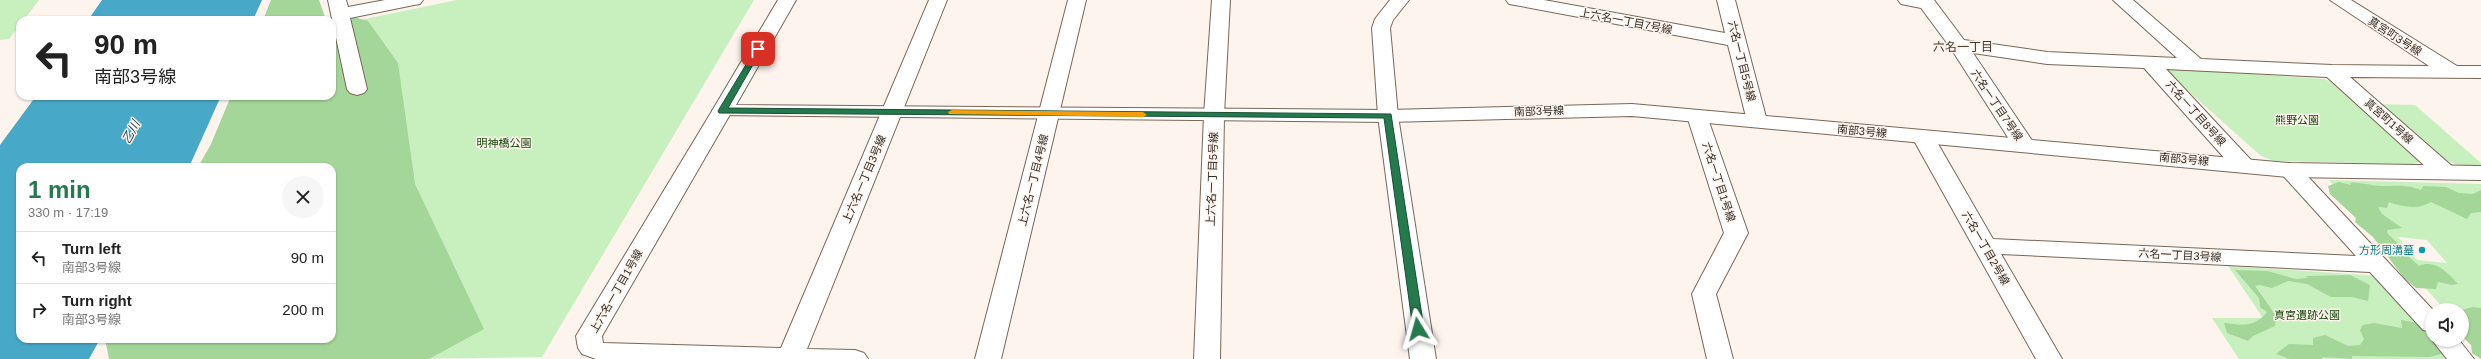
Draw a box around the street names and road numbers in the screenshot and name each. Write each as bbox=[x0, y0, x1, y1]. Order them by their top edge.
street label: 上六名一丁目7号線 bbox=[1579, 6, 1673, 36]
street label: 真宮町3号線 bbox=[2366, 14, 2424, 58]
street label: 六名一丁目5号線 bbox=[1726, 19, 1758, 103]
street label: 六名一丁目7号線 bbox=[1969, 67, 2025, 143]
street label: 六名一丁目8号線 bbox=[2164, 78, 2228, 148]
street label: 真宮町1号線 bbox=[2362, 96, 2416, 146]
street label: 南部3号線 bbox=[1514, 104, 1564, 118]
street label: 南部3号線 bbox=[1837, 123, 1887, 139]
street label: 上六名一丁目5号線 bbox=[1204, 132, 1220, 226]
street label: 上六名一丁目3号線 bbox=[840, 133, 888, 225]
street label: 上六名一丁目4号線 bbox=[1016, 133, 1050, 227]
street label: 六名一丁目1号線 bbox=[1700, 141, 1738, 223]
street label: 南部3号線 bbox=[2159, 151, 2209, 167]
street label: 六名一丁目2号線 bbox=[1960, 209, 2012, 287]
street label: 上六名一丁目1号線 bbox=[587, 247, 645, 335]
street label: 六名一丁目3号線 bbox=[2138, 247, 2222, 263]

